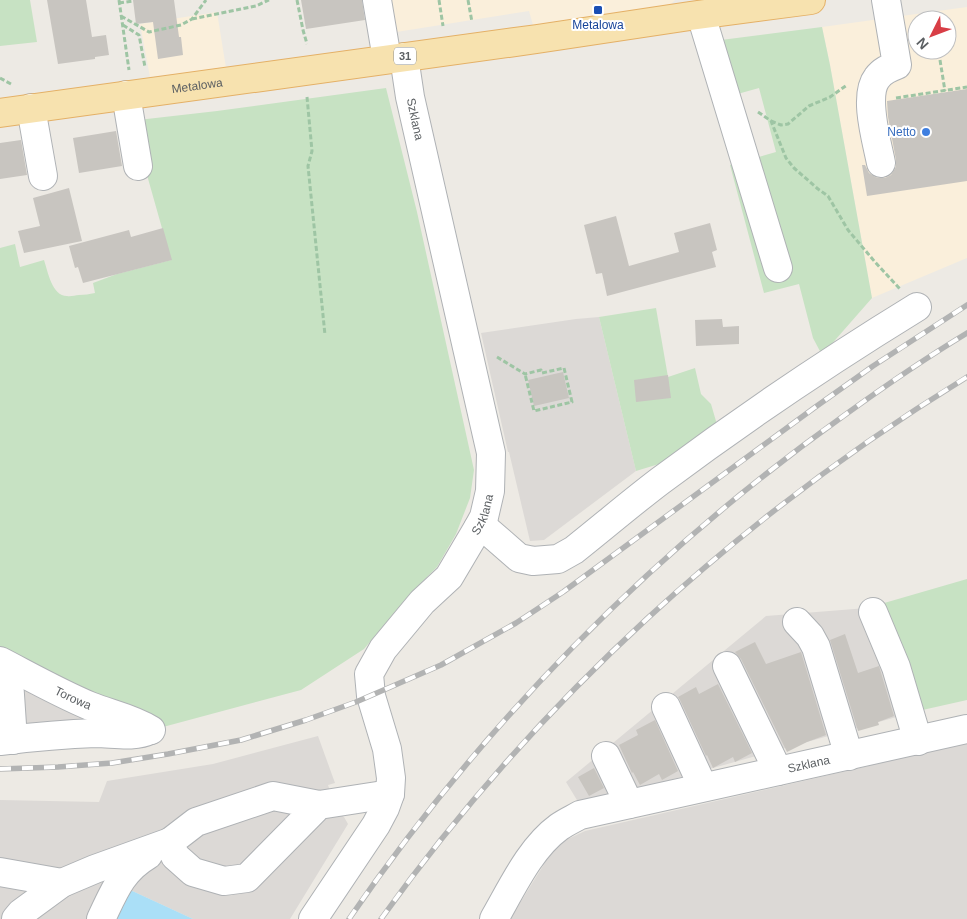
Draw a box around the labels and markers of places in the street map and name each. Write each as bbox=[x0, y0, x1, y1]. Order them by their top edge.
marker: Metalowa bbox=[592, 4, 604, 16]
place label: Metalowa bbox=[572, 18, 624, 32]
place label: Netto bbox=[887, 125, 916, 139]
marker: Netto bbox=[920, 126, 932, 138]

